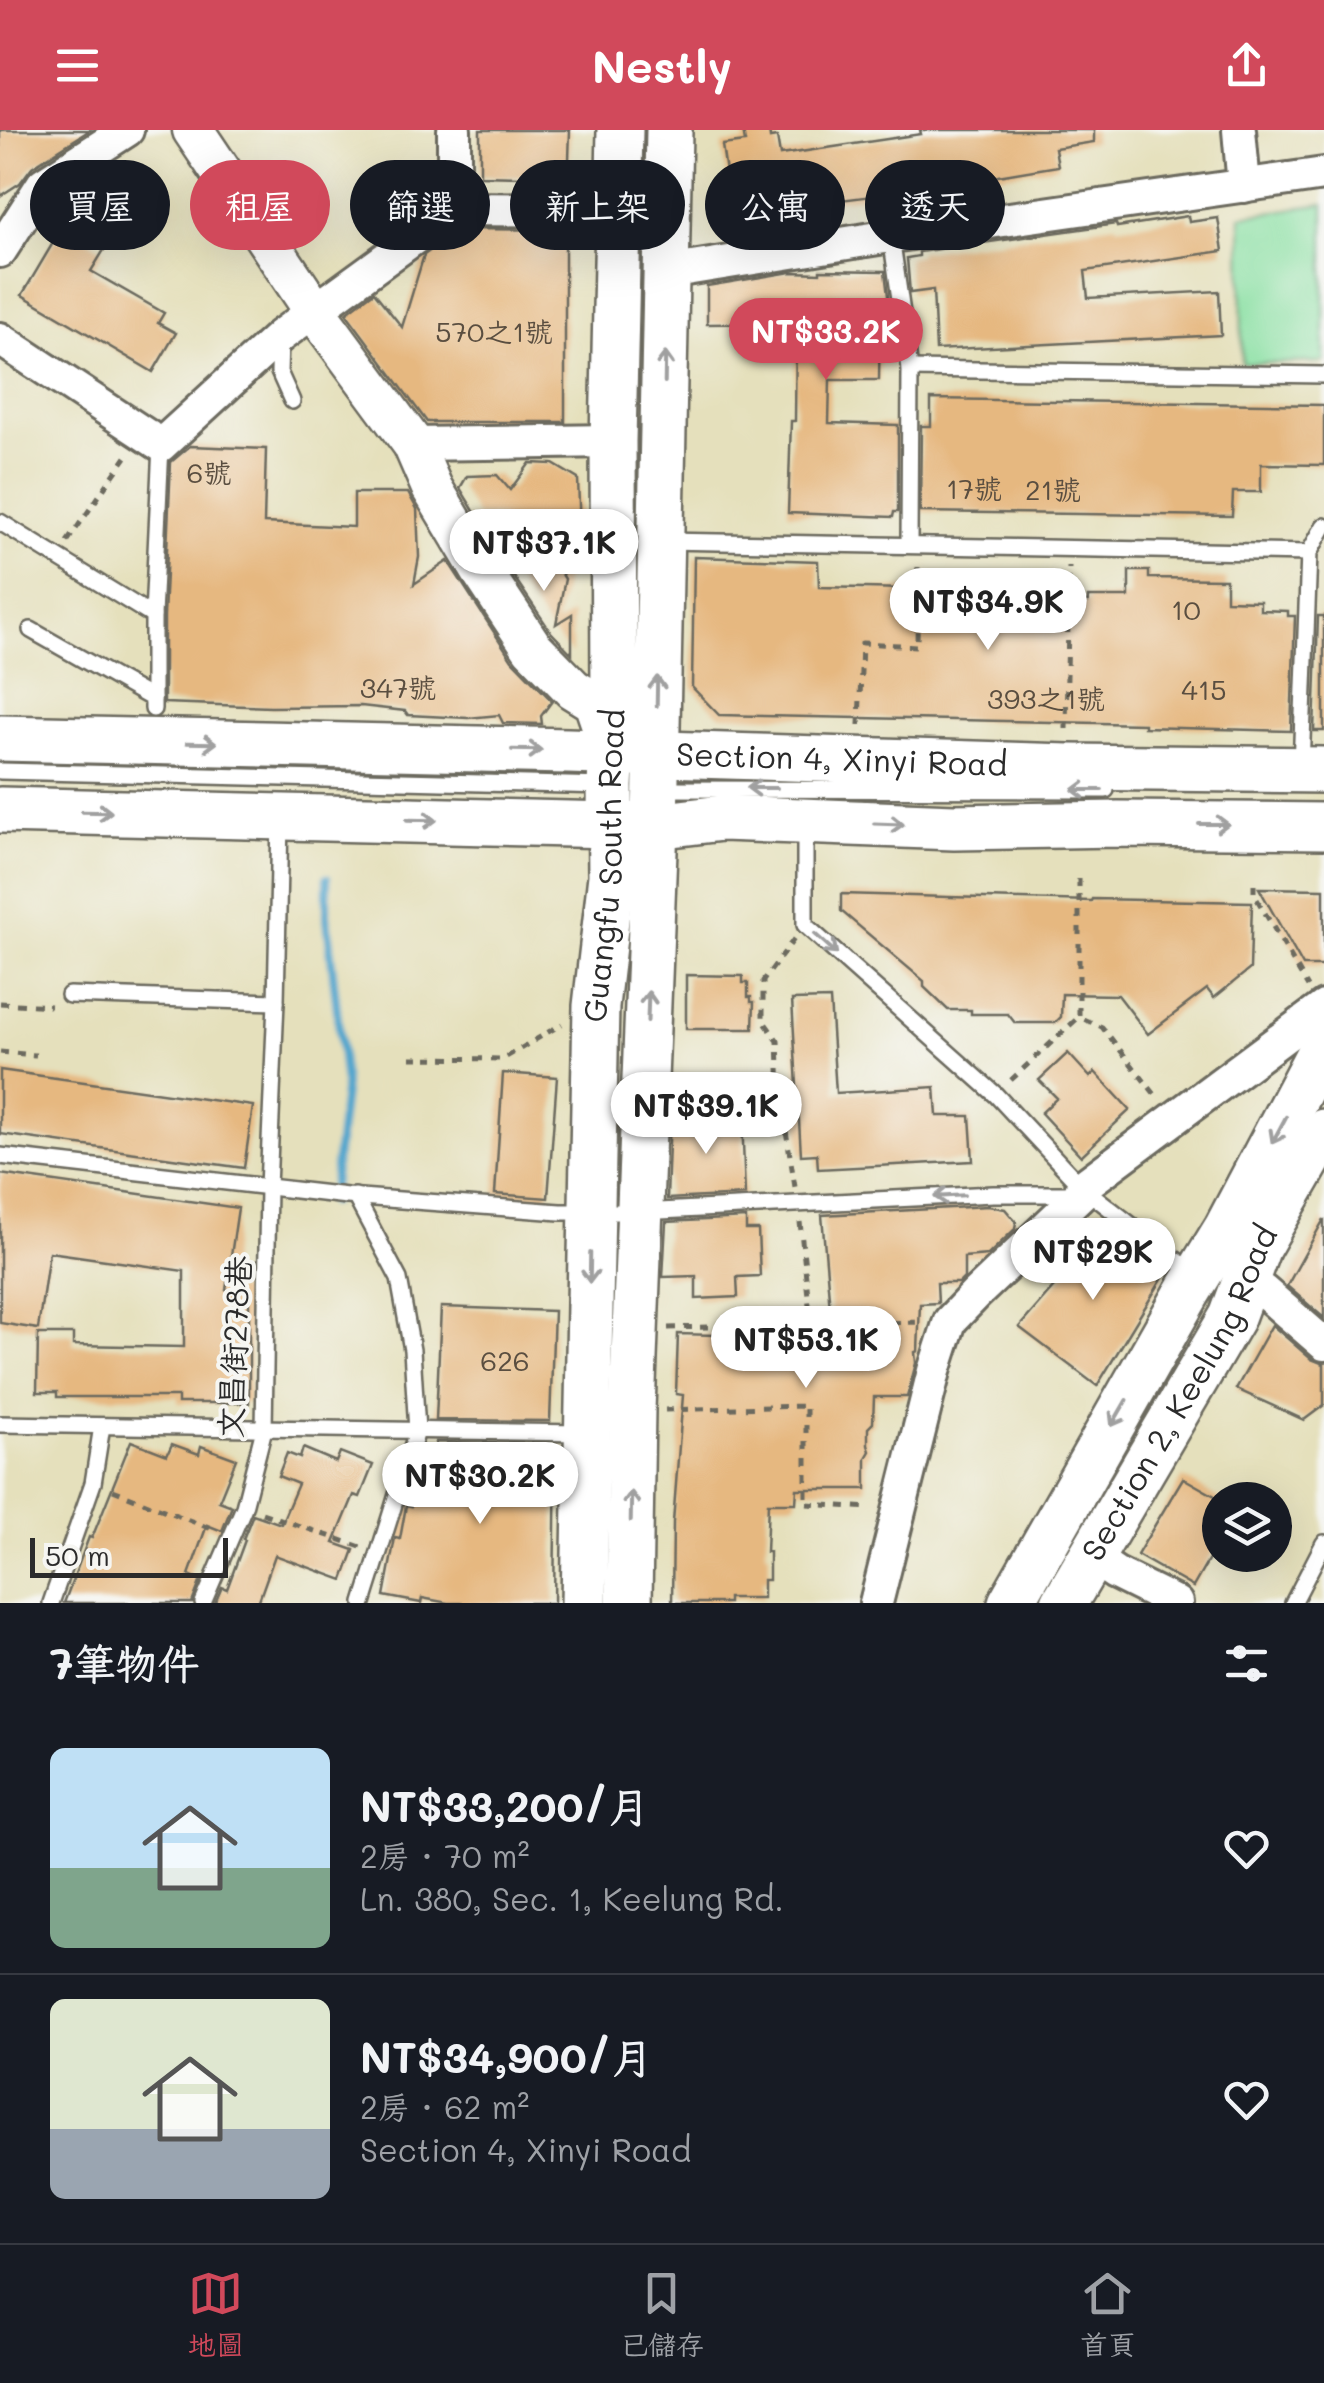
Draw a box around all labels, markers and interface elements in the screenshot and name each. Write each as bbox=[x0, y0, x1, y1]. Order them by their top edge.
text: Nestly bbox=[592, 36, 732, 94]
icon: menu bbox=[50, 38, 105, 93]
icon: share bbox=[1219, 38, 1274, 93]
chip: 買屋 bbox=[30, 160, 170, 250]
chip: 租屋 bbox=[190, 160, 330, 250]
chip: 篩選 bbox=[350, 160, 490, 250]
chip: 新上架 bbox=[510, 160, 685, 250]
chip: 公寓 bbox=[705, 160, 845, 250]
chip: 透天 bbox=[865, 160, 1005, 250]
pin: NT$33.2K bbox=[723, 298, 929, 383]
text: NT$33.2K bbox=[751, 309, 901, 351]
house number: 570之1號 bbox=[435, 313, 553, 349]
one-way arrow bbox=[655, 351, 674, 383]
house number: 6號 bbox=[187, 454, 231, 490]
house number: 17號 bbox=[946, 470, 1002, 506]
house number: 21號 bbox=[1025, 471, 1081, 507]
pin: NT$37.1K bbox=[441, 509, 647, 594]
text: NT$37.1K bbox=[471, 520, 617, 562]
pin: NT$34.9K bbox=[885, 568, 1091, 653]
text: NT$34.9K bbox=[912, 579, 1064, 621]
house number: 10 bbox=[1171, 591, 1201, 627]
house number: 347號 bbox=[360, 669, 436, 705]
house number: 415 bbox=[1181, 671, 1227, 707]
one-way arrow bbox=[648, 676, 667, 708]
house number: 393之1號 bbox=[987, 680, 1105, 716]
street label: Guangfu South Road bbox=[573, 708, 633, 1023]
street label: Section 4, Xinyi Road bbox=[675, 731, 1008, 784]
one-way arrow bbox=[186, 733, 218, 752]
one-way arrow bbox=[511, 741, 543, 760]
one-way arrow bbox=[746, 778, 778, 798]
one-way arrow bbox=[1071, 780, 1104, 800]
one-way arrow bbox=[81, 803, 113, 822]
one-way arrow bbox=[406, 810, 438, 830]
one-way arrow bbox=[1198, 814, 1230, 834]
one-way arrow bbox=[873, 815, 905, 834]
one-way arrow bbox=[813, 932, 838, 955]
one-way arrow bbox=[638, 990, 657, 1022]
pin: NT$39.1K bbox=[603, 1072, 809, 1157]
text: NT$39.1K bbox=[633, 1083, 779, 1125]
one-way arrow bbox=[1269, 1114, 1288, 1144]
one-way arrow bbox=[933, 1187, 965, 1206]
street label: Section 2, Keelung Road bbox=[1070, 1217, 1285, 1568]
pin: NT$29K bbox=[1012, 1218, 1174, 1303]
text: NT$29K bbox=[1032, 1229, 1154, 1271]
one-way arrow bbox=[580, 1250, 600, 1283]
street label: 文昌街278巷 bbox=[207, 1254, 259, 1439]
pin: NT$53.1K bbox=[703, 1306, 909, 1391]
text: NT$53.1K bbox=[733, 1317, 879, 1359]
house number: 626 bbox=[480, 1342, 530, 1378]
one-way arrow bbox=[1108, 1398, 1128, 1427]
pin: NT$30.2K bbox=[377, 1442, 583, 1527]
text: NT$30.2K bbox=[404, 1453, 556, 1495]
map controls bbox=[1202, 1482, 1292, 1572]
button: layers bbox=[1202, 1482, 1292, 1572]
one-way arrow bbox=[622, 1490, 640, 1522]
scale bar bbox=[30, 1533, 228, 1578]
text: 50 m bbox=[45, 1537, 110, 1573]
text: 7筆物件 bbox=[50, 1635, 199, 1690]
icon: filters bbox=[1219, 1636, 1274, 1691]
text: NT$33,200/月 bbox=[360, 1778, 650, 1833]
icon: home bbox=[130, 1788, 250, 1908]
icon: heart bbox=[1219, 1821, 1274, 1876]
text: 2房 · 70 m² bbox=[360, 1834, 530, 1876]
text: Ln. 380, Sec. 1, Keelung Rd. bbox=[360, 1877, 784, 1919]
text: NT$34,900/月 bbox=[360, 2029, 653, 2084]
icon: home bbox=[130, 2039, 250, 2159]
icon: heart bbox=[1219, 2072, 1274, 2127]
text: 2房 · 62 m² bbox=[360, 2085, 529, 2127]
text: Section 4, Xinyi Road bbox=[360, 2128, 691, 2170]
tab: 地圖 bbox=[188, 2266, 244, 2363]
tab: 已儲存 bbox=[620, 2266, 704, 2363]
tab: 首頁 bbox=[1080, 2266, 1136, 2363]

